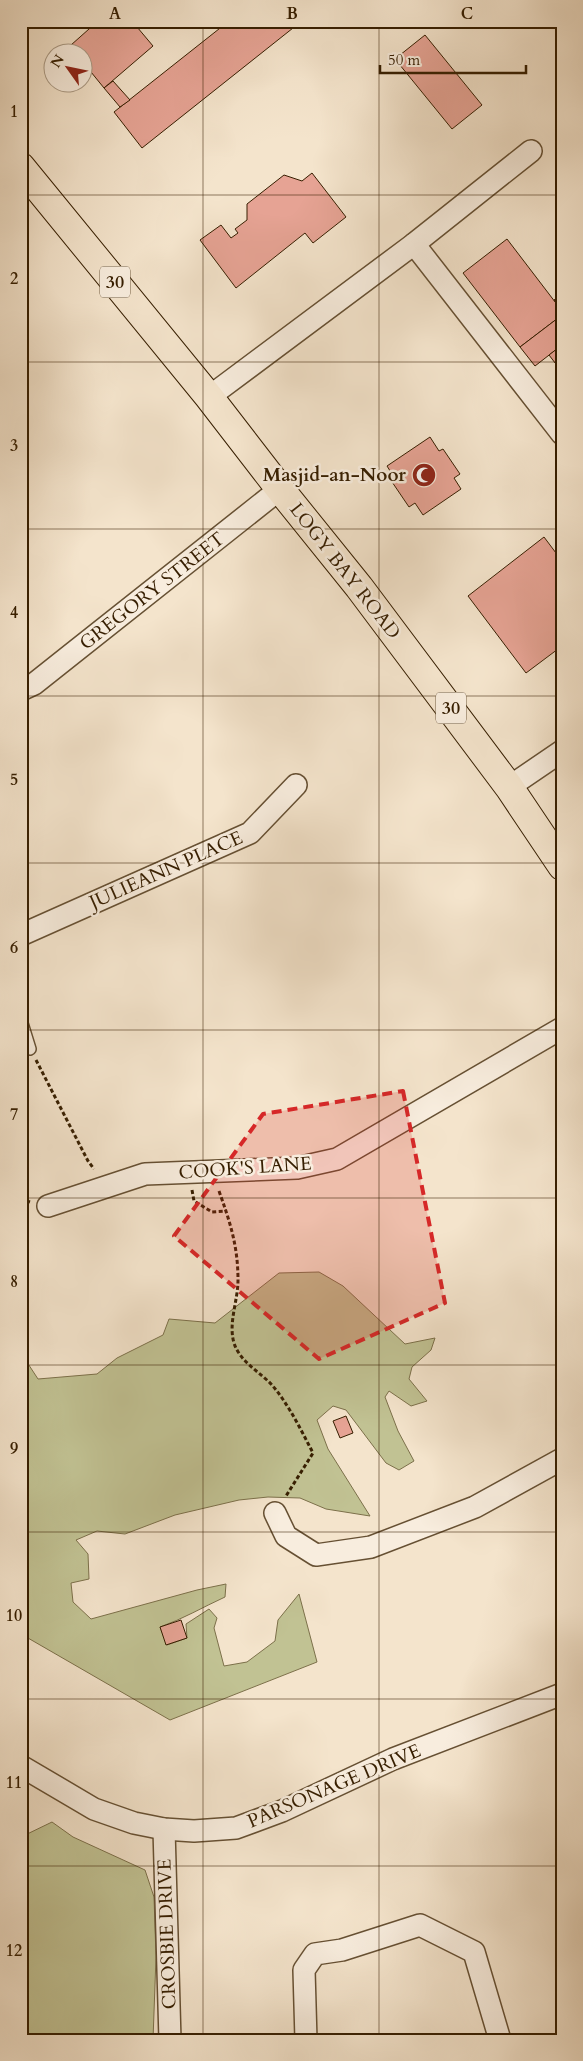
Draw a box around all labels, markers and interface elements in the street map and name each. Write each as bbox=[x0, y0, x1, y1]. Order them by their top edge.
text: A bbox=[109, 3, 121, 25]
text: B bbox=[286, 3, 298, 25]
text: C bbox=[461, 3, 473, 25]
north arrow bbox=[42, 42, 92, 92]
scale bar bbox=[380, 42, 527, 74]
text: 50 m bbox=[388, 50, 420, 70]
text: N bbox=[46, 51, 69, 71]
text: 1 bbox=[10, 101, 18, 123]
road number: 30 bbox=[100, 266, 130, 298]
text: 2 bbox=[10, 268, 18, 290]
text: 3 bbox=[10, 435, 18, 457]
place label: Masjid-an-Noor bbox=[263, 462, 406, 488]
mosque icon: Masjid-an-Noor bbox=[411, 462, 437, 488]
street label: LOGY BAY ROAD bbox=[284, 497, 406, 645]
street label: GREGORY STREET bbox=[74, 526, 230, 656]
text: 4 bbox=[10, 602, 18, 624]
road number: 30 bbox=[436, 692, 466, 724]
text: 5 bbox=[10, 769, 18, 791]
street label: JULIEANN PLACE bbox=[83, 825, 247, 917]
text: 6 bbox=[10, 937, 18, 959]
text: 7 bbox=[10, 1104, 18, 1126]
street label: COOK'S LANE bbox=[178, 1150, 312, 1186]
text: 8 bbox=[10, 1271, 18, 1293]
text: 9 bbox=[10, 1438, 18, 1460]
text: 10 bbox=[6, 1605, 22, 1627]
street label: PARSONAGE DRIVE bbox=[243, 1738, 425, 1834]
text: 11 bbox=[6, 1772, 22, 1794]
street label: CROSBIE DRIVE bbox=[151, 1858, 183, 2010]
text: 12 bbox=[6, 1940, 22, 1962]

